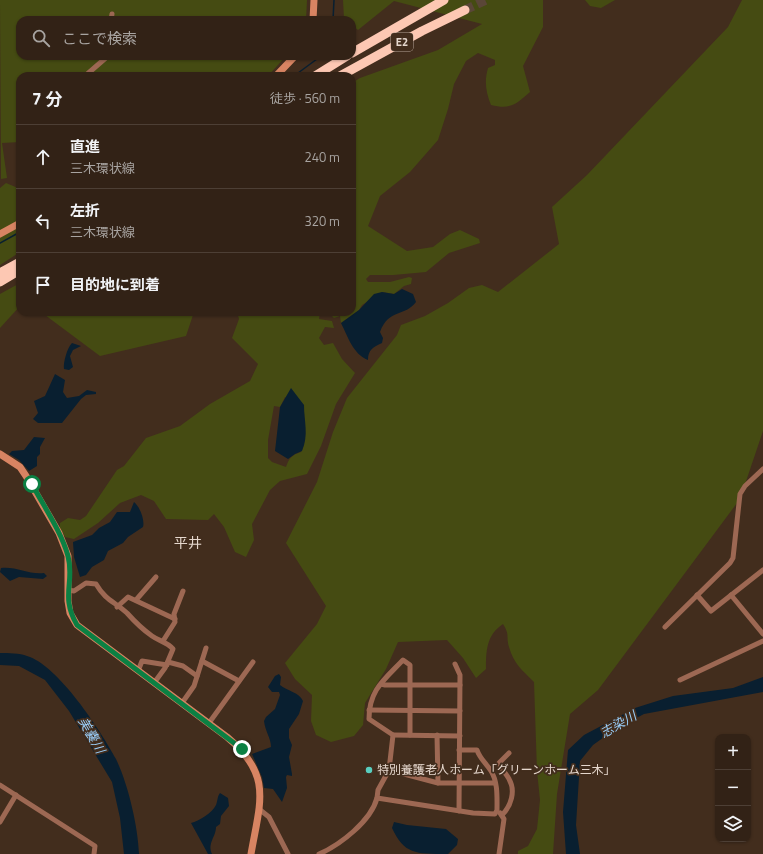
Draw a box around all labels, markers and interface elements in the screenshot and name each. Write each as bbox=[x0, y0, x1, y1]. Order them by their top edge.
search box bbox=[16, 16, 356, 60]
icon: search bbox=[30, 27, 52, 49]
text: ここで検索 bbox=[62, 27, 137, 50]
road number: E2 bbox=[391, 33, 413, 51]
text: 7 分 bbox=[32, 86, 62, 112]
text: 徒歩 · 560 m bbox=[270, 88, 340, 108]
text: 直進 bbox=[70, 135, 100, 158]
icon: ahead bbox=[32, 146, 54, 168]
text: 240 m bbox=[304, 147, 340, 167]
text: 三木環状線 bbox=[70, 158, 135, 178]
text: 左折 bbox=[70, 199, 100, 222]
icon: left bbox=[32, 210, 54, 232]
text: 320 m bbox=[304, 211, 340, 231]
text: 三木環状線 bbox=[70, 222, 135, 242]
text: 目的地に到着 bbox=[70, 273, 160, 296]
icon: arrive bbox=[32, 274, 54, 296]
route start bbox=[23, 475, 41, 493]
district label: 平井 bbox=[174, 532, 202, 553]
water label: 志染川 bbox=[596, 705, 642, 742]
water label: 美嚢川 bbox=[74, 713, 111, 759]
map controls bbox=[715, 734, 751, 842]
button: + bbox=[715, 734, 751, 770]
route end bbox=[233, 740, 251, 758]
place label: 特別養護老人ホーム「グリーンホーム三木」 bbox=[377, 760, 616, 779]
marker: 特別養護老人ホーム「グリーンホーム三木」 bbox=[364, 765, 374, 775]
button: − bbox=[715, 770, 751, 806]
button: layers bbox=[715, 806, 751, 842]

